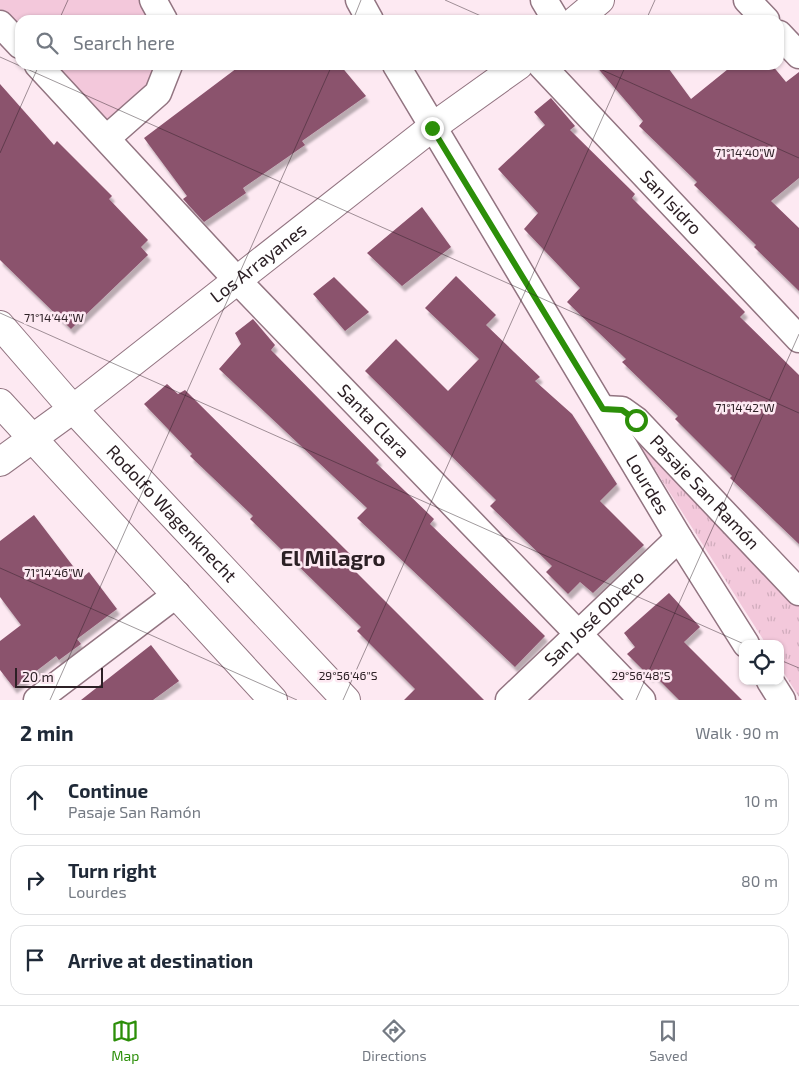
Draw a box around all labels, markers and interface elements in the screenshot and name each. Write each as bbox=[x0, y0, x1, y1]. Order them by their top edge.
search box bbox=[15, 15, 784, 70]
icon: search bbox=[33, 29, 61, 57]
text: Search here bbox=[73, 31, 175, 54]
route end bbox=[421, 117, 444, 140]
text: 71°14'40"W bbox=[715, 145, 775, 159]
street label: San Isidro bbox=[636, 165, 707, 239]
street label: Los Arrayanes bbox=[205, 218, 310, 307]
text: 71°14'44"W bbox=[24, 310, 84, 324]
street label: Santa Clara bbox=[333, 379, 414, 462]
text: 71°14'42"W bbox=[715, 400, 775, 414]
route start bbox=[625, 409, 648, 432]
street label: Pasaje San Ramón bbox=[646, 430, 765, 554]
street label: Rodolfo Wagenknecht bbox=[102, 440, 242, 586]
street label: Lourdes bbox=[622, 450, 674, 518]
district label: El Milagro bbox=[280, 544, 386, 570]
text: 71°14'46"W bbox=[24, 565, 84, 579]
street label: San José Obrero bbox=[539, 565, 648, 671]
map controls bbox=[739, 640, 784, 685]
button: locate bbox=[739, 640, 784, 685]
scale bar bbox=[15, 665, 102, 688]
text: 20 m bbox=[22, 668, 54, 685]
text: 29°56'46"S bbox=[319, 668, 378, 682]
text: 29°56'48"S bbox=[611, 668, 671, 682]
text: 2 min bbox=[20, 720, 74, 745]
text: Walk · 90 m bbox=[695, 723, 779, 742]
text: Continue bbox=[68, 779, 148, 802]
icon: ahead bbox=[21, 786, 49, 814]
text: 10 m bbox=[744, 791, 778, 810]
text: Pasaje San Ramón bbox=[68, 802, 201, 821]
text: Turn right bbox=[68, 859, 156, 882]
icon: right bbox=[21, 866, 49, 894]
text: 80 m bbox=[741, 871, 778, 890]
text: Lourdes bbox=[68, 882, 127, 901]
icon: arrive bbox=[21, 946, 49, 974]
text: Arrive at destination bbox=[68, 949, 253, 972]
tab: Map bbox=[111, 1017, 139, 1064]
tab: Directions bbox=[362, 1017, 427, 1064]
tab: Saved bbox=[649, 1017, 688, 1064]

